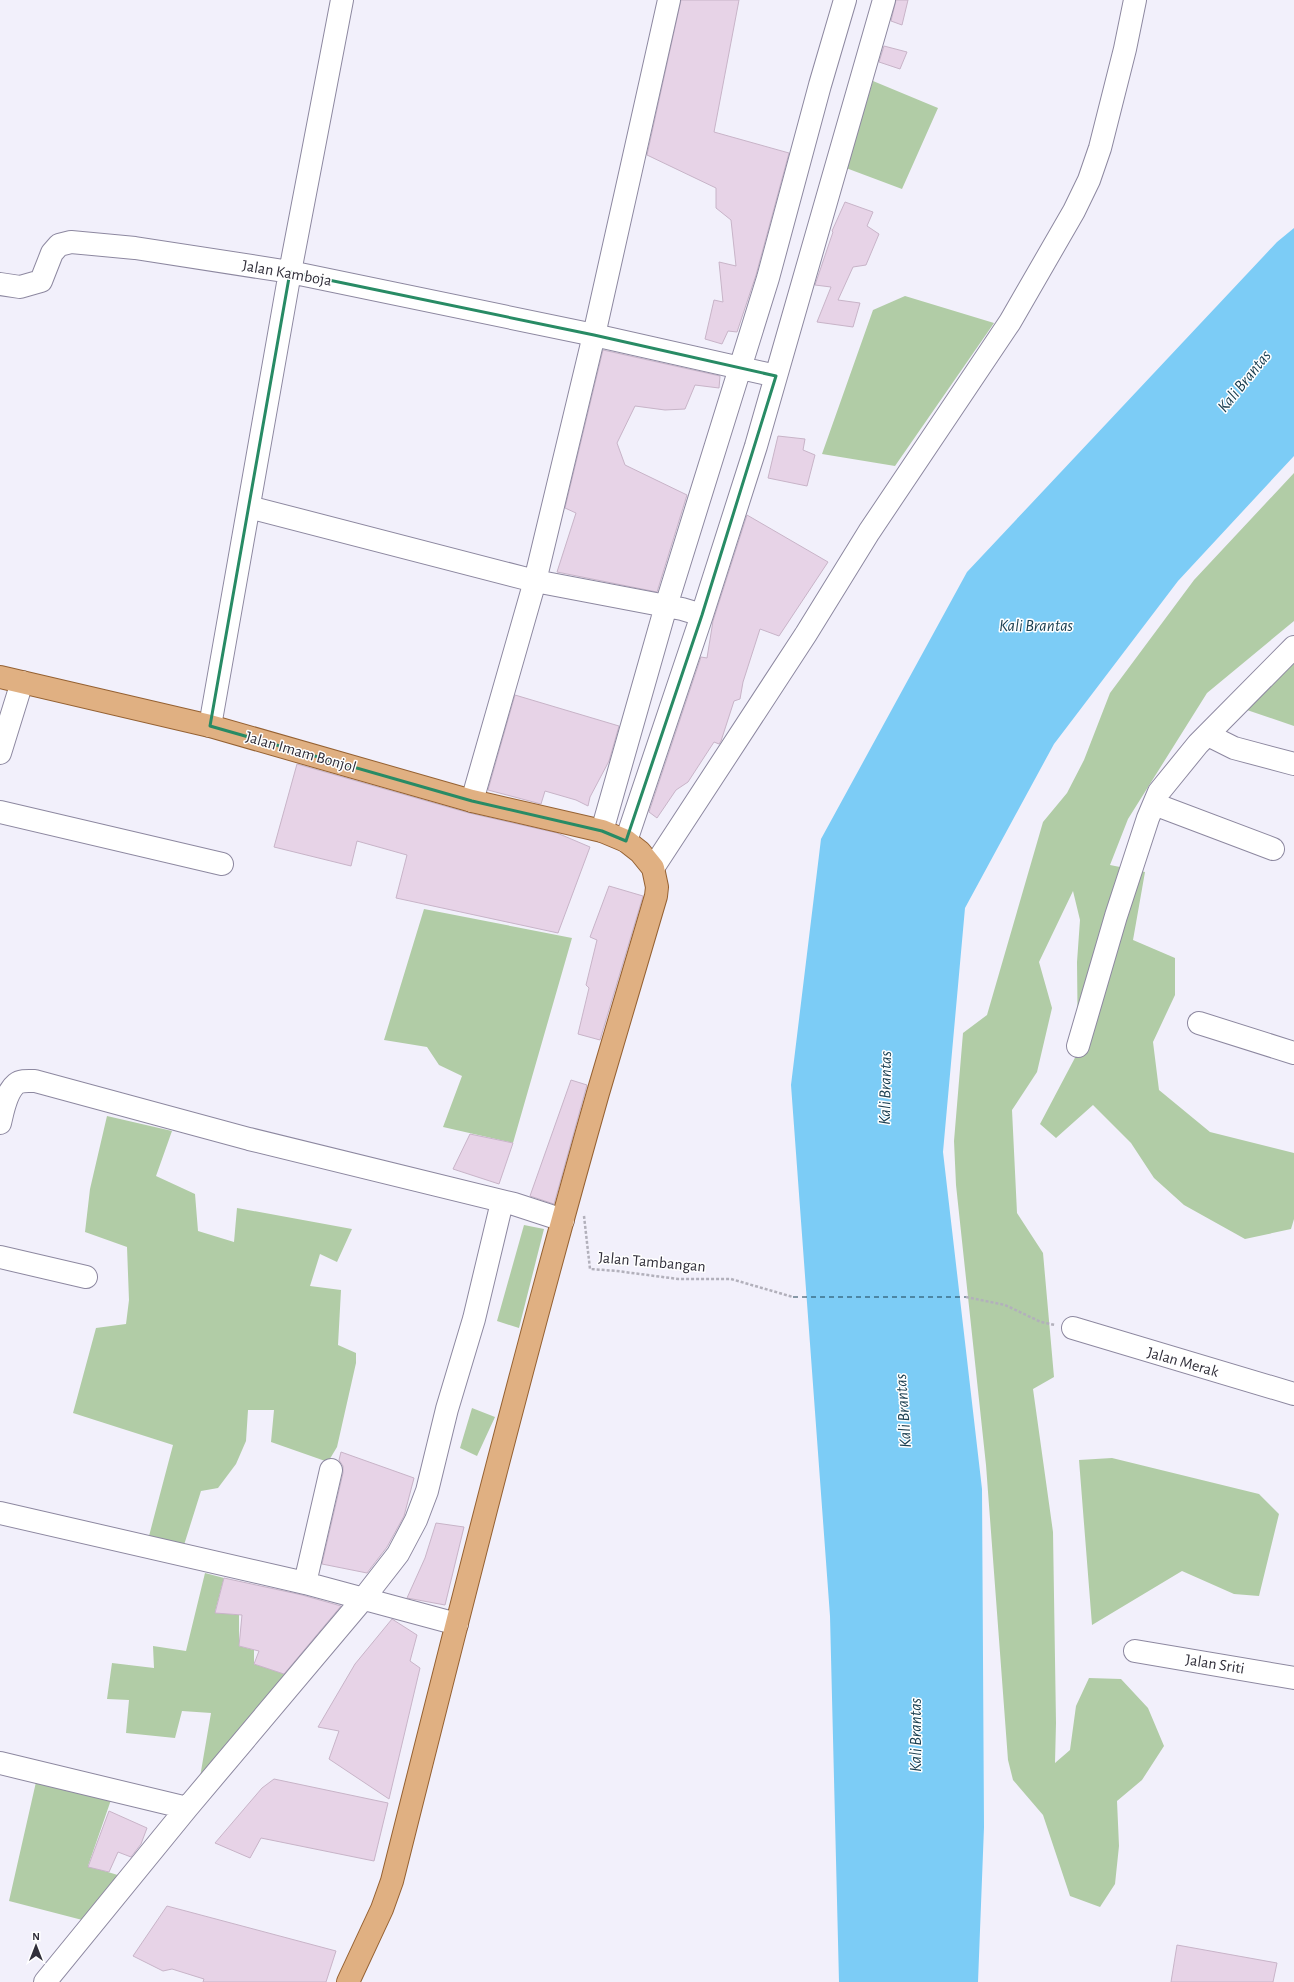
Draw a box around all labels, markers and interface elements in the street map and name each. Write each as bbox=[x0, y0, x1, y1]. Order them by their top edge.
street label: Jalan Kamboja bbox=[241, 257, 333, 290]
water label: Kali Brantas bbox=[1214, 346, 1274, 415]
water label: Kali Brantas bbox=[999, 617, 1074, 634]
street label: Jalan Imam Bonjol bbox=[244, 729, 358, 776]
water label: Kali Brantas bbox=[876, 1050, 894, 1125]
street label: Jalan Tambangan bbox=[598, 1249, 706, 1275]
street label: Jalan Merak bbox=[1145, 1344, 1221, 1380]
water label: Kali Brantas bbox=[892, 1373, 914, 1449]
street label: Jalan Sriti bbox=[1184, 1651, 1246, 1677]
water label: Kali Brantas bbox=[907, 1697, 924, 1772]
north arrow bbox=[16, 1926, 56, 1966]
text: N bbox=[32, 1931, 40, 1942]

